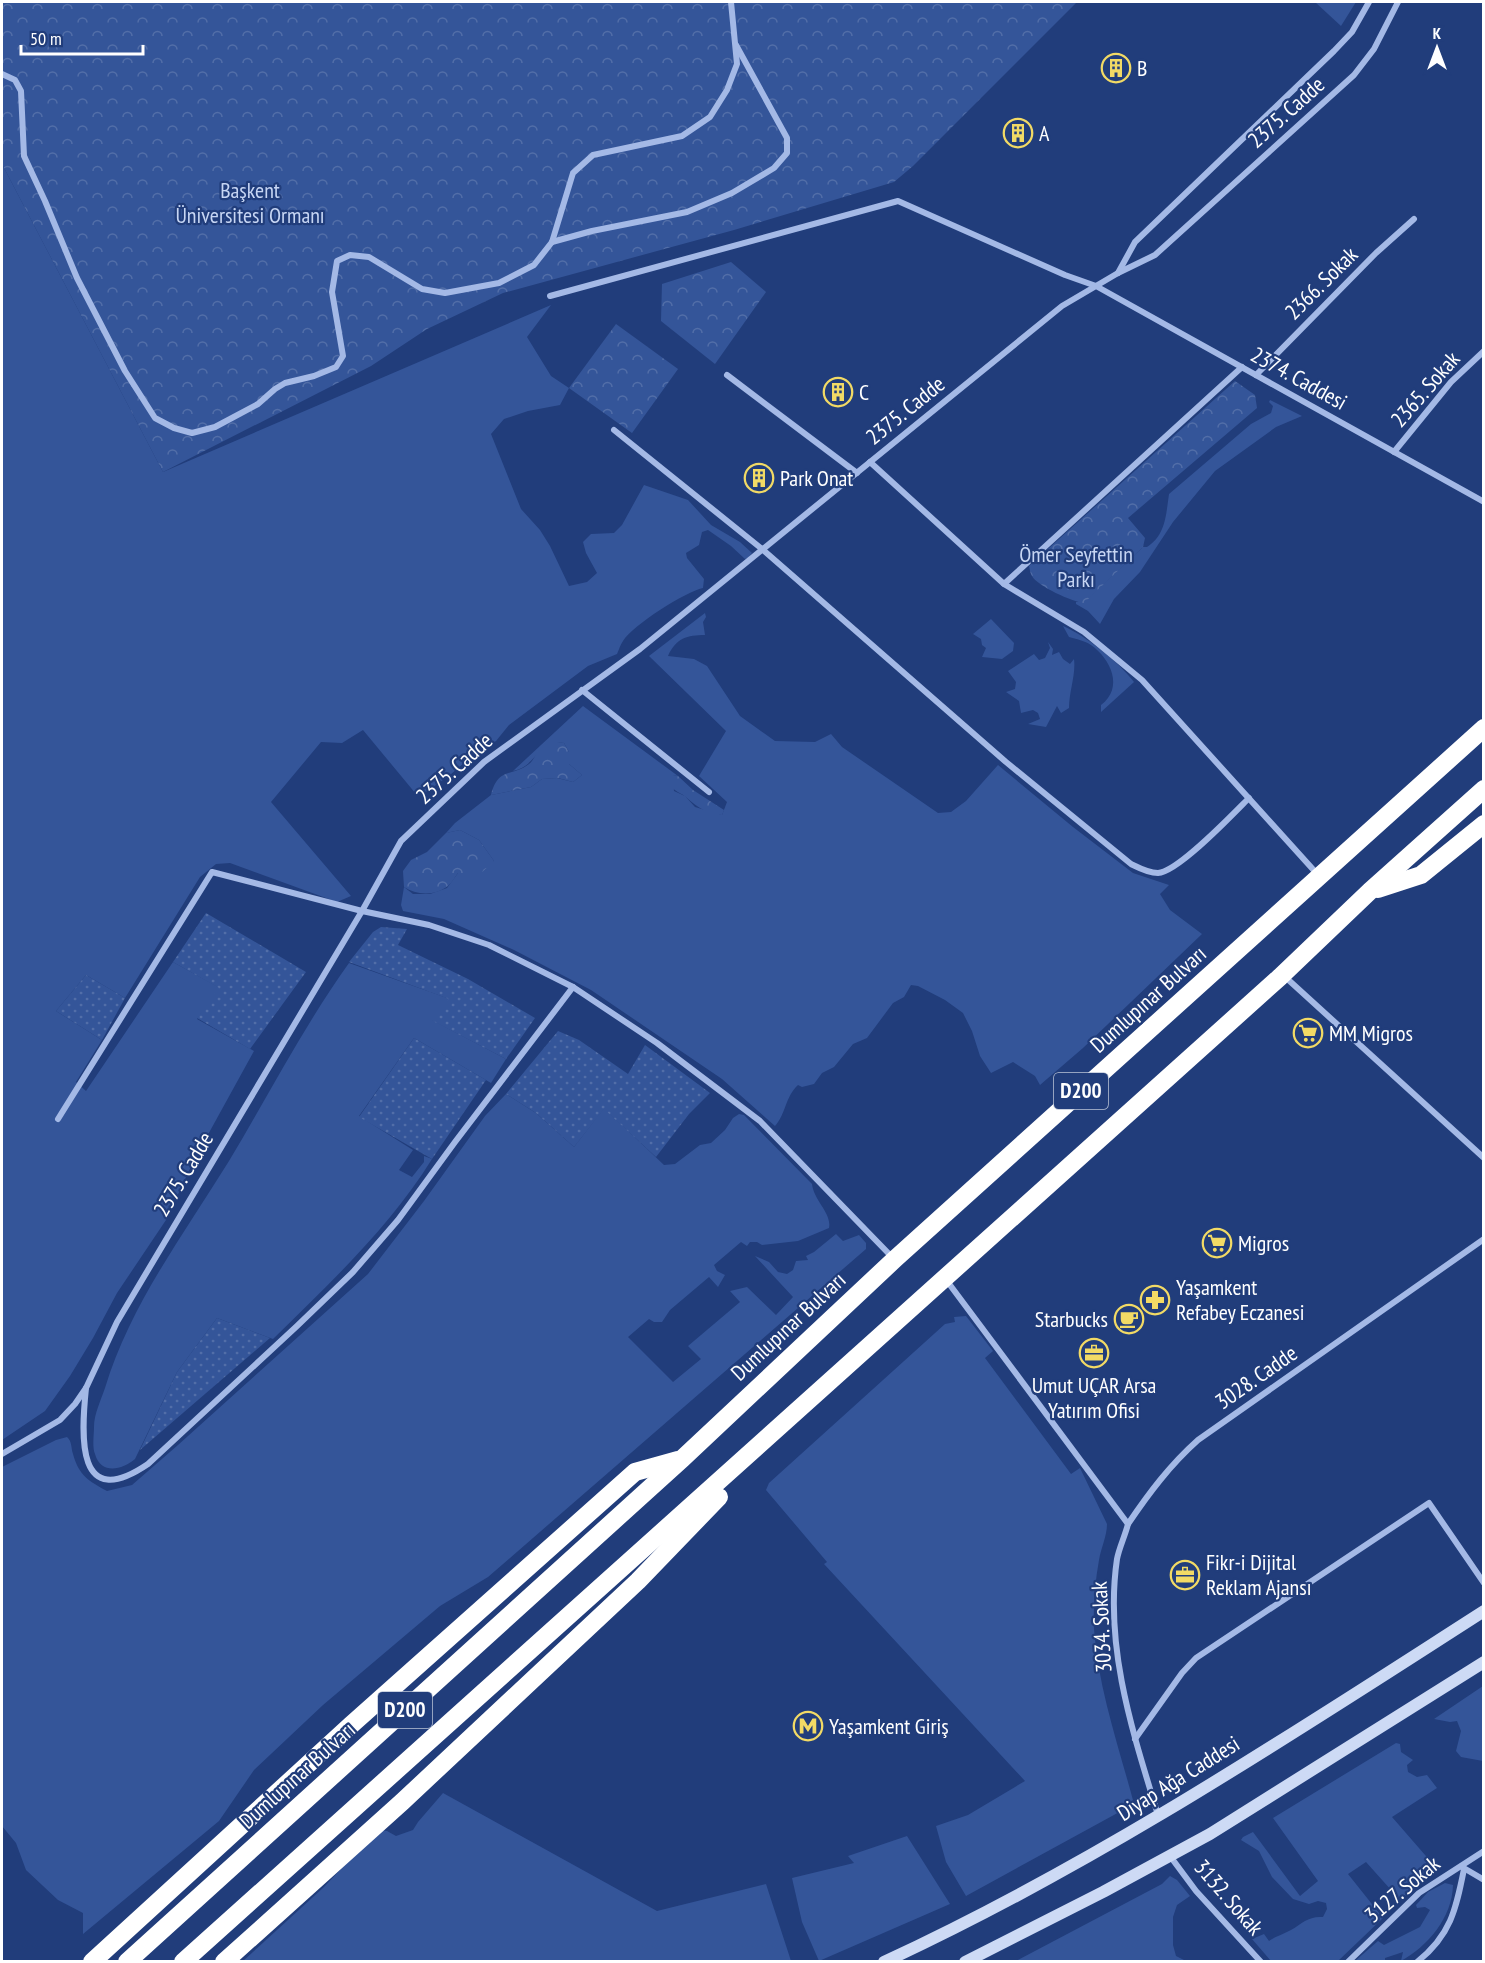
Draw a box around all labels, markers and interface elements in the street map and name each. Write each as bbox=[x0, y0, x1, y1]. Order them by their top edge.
scale bar bbox=[21, 18, 142, 56]
north arrow bbox=[1407, 18, 1467, 78]
text: K bbox=[1433, 23, 1442, 43]
text: 50 m bbox=[30, 27, 62, 50]
building icon: B bbox=[1100, 52, 1132, 84]
place label: B bbox=[1137, 54, 1147, 82]
street label: 2375. Cadde bbox=[1242, 70, 1330, 154]
building icon: A bbox=[1002, 117, 1034, 149]
place label: A bbox=[1039, 119, 1050, 147]
park label: Başkent Üniversitesi Ormanı bbox=[175, 176, 325, 229]
street label: 2366. Sokak bbox=[1279, 240, 1364, 325]
street label: 2374. Caddesi bbox=[1246, 340, 1352, 416]
street label: 2365. Sokak bbox=[1384, 345, 1466, 433]
street label: 2375. Cadde bbox=[860, 370, 950, 450]
building icon: C bbox=[822, 376, 854, 408]
place label: C bbox=[859, 378, 869, 406]
building icon: Park Onat bbox=[743, 462, 775, 494]
place label: Park Onat bbox=[780, 464, 853, 492]
park label: Ömer Seyfettin Parkı bbox=[1019, 540, 1133, 593]
street label: 2375. Cadde bbox=[410, 726, 498, 810]
street label: Dumlupınar Bulvarı bbox=[1084, 939, 1212, 1059]
supermarket icon: MM Migros bbox=[1292, 1017, 1324, 1049]
place label: MM Migros bbox=[1329, 1019, 1413, 1047]
road number: D200 bbox=[1054, 1073, 1108, 1109]
street label: 2375. Cadde bbox=[147, 1127, 219, 1221]
supermarket icon: Migros bbox=[1201, 1227, 1233, 1259]
place label: Migros bbox=[1238, 1229, 1289, 1257]
street label: Dumlupınar Bulvarı bbox=[725, 1266, 851, 1386]
place label: Yaşamkent Refabey Eczanesi bbox=[1176, 1273, 1304, 1326]
pharmacy icon: Yaşamkent Refabey Eczanesi bbox=[1139, 1284, 1171, 1316]
cafe icon: Starbucks bbox=[1113, 1303, 1145, 1335]
place label: Starbucks bbox=[1035, 1305, 1108, 1333]
office icon: Umut UÇAR Arsa Yatırım Ofisi bbox=[1078, 1337, 1110, 1369]
street label: 3028. Cadde bbox=[1210, 1339, 1302, 1415]
place label: Umut UÇAR Arsa Yatırım Ofisi bbox=[1032, 1371, 1156, 1424]
place label: Fikr-i Dijital Reklam Ajansı bbox=[1206, 1548, 1311, 1601]
office icon: Fikr-i Dijital Reklam Ajansı bbox=[1169, 1559, 1201, 1591]
street label: 3034. Sokak bbox=[1085, 1580, 1117, 1673]
road number: D200 bbox=[378, 1692, 432, 1728]
metro station icon: Yaşamkent Giriş bbox=[792, 1710, 824, 1742]
place label: Yaşamkent Giriş bbox=[829, 1712, 949, 1740]
street label: Dumlupınar Bulvarı bbox=[233, 1715, 361, 1835]
street label: Diyap Ağa Caddesi bbox=[1112, 1729, 1244, 1827]
street label: 3127. Sokak bbox=[1359, 1849, 1446, 1929]
street label: 3132. Sokak bbox=[1188, 1853, 1270, 1941]

